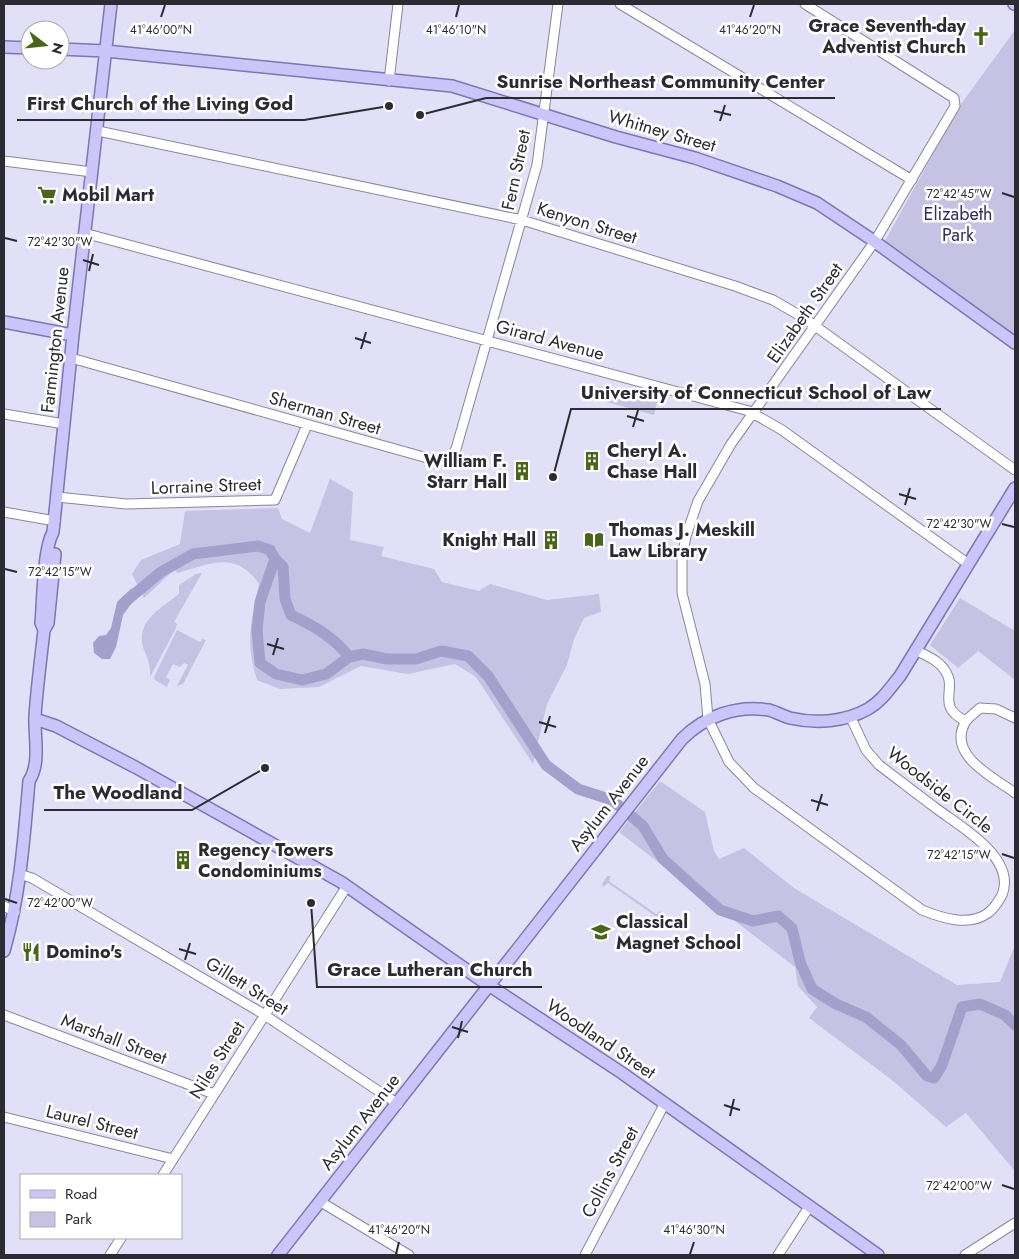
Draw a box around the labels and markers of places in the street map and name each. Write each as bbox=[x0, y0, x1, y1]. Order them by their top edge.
place label: Grace Seventh-day Adventist Church bbox=[808, 13, 967, 60]
church icon: Grace Seventh-day Adventist Church bbox=[970, 25, 992, 47]
callout: Sunrise Northeast Community Center bbox=[486, 64, 835, 98]
callout: First Church of the Living God bbox=[17, 86, 304, 120]
place label: Mobil Mart bbox=[62, 182, 154, 208]
supermarket icon: Mobil Mart bbox=[36, 184, 58, 206]
callout: University of Connecticut School of Law bbox=[571, 375, 941, 409]
place label: Cheryl A. Chase Hall bbox=[607, 438, 697, 485]
place label: William F. Starr Hall bbox=[424, 448, 507, 495]
building icon: Cheryl A. Chase Hall bbox=[581, 450, 603, 472]
building icon: William F. Starr Hall bbox=[511, 460, 533, 482]
place label: Thomas J. Meskill Law Library bbox=[609, 517, 755, 564]
place label: Knight Hall bbox=[442, 527, 536, 553]
building icon: Knight Hall bbox=[540, 529, 562, 551]
library icon: Thomas J. Meskill Law Library bbox=[583, 529, 605, 551]
callout: The Woodland bbox=[44, 776, 192, 810]
place label: Regency Towers Condominiums bbox=[198, 837, 333, 884]
building icon: Regency Towers Condominiums bbox=[172, 849, 194, 871]
place label: Classical Magnet School bbox=[616, 909, 741, 956]
school or university icon: Classical Magnet School bbox=[590, 921, 612, 943]
place label: Domino's bbox=[46, 939, 122, 965]
restaurant icon: Domino's bbox=[20, 941, 42, 963]
callout: Grace Lutheran Church bbox=[317, 953, 542, 987]

